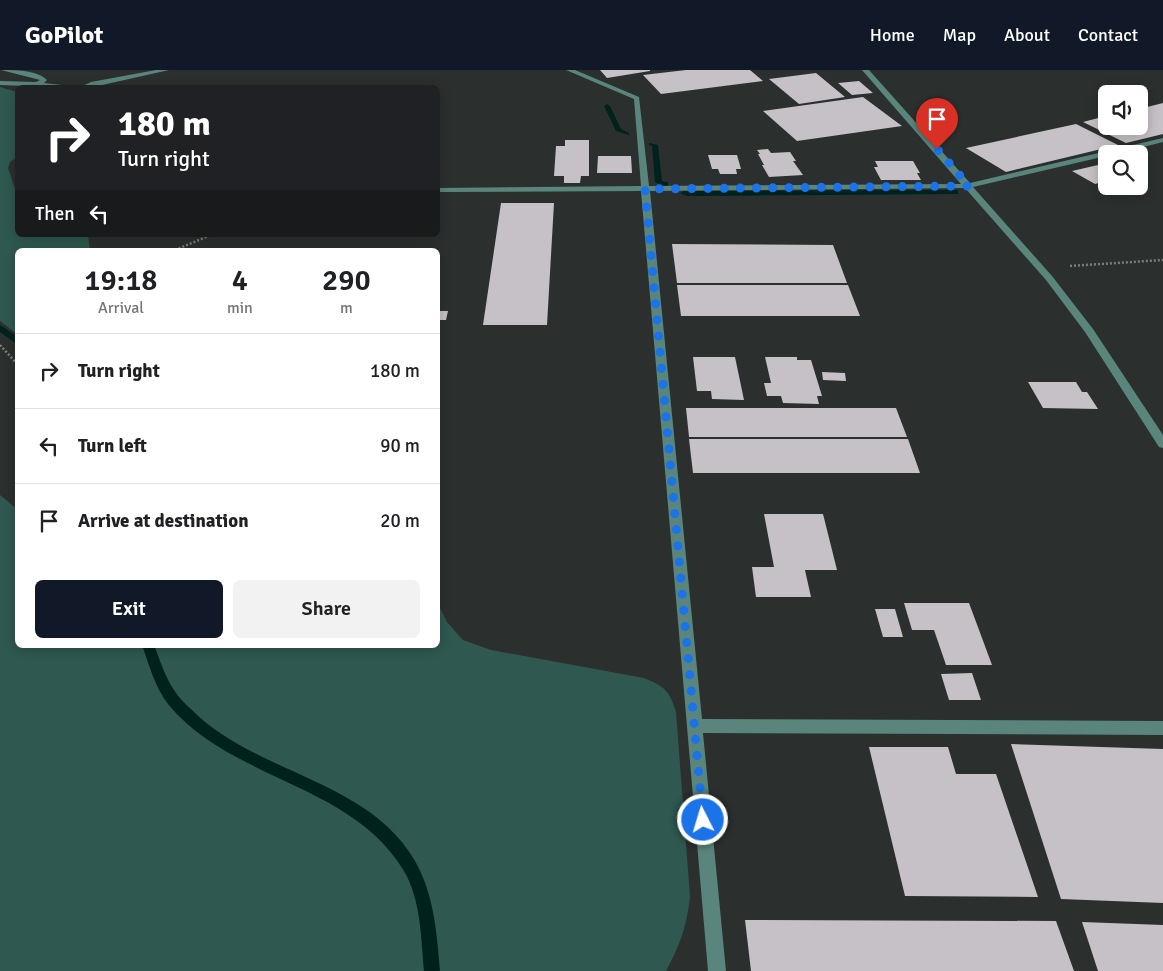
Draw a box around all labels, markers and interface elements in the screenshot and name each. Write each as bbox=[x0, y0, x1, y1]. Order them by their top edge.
text: GoPilot bbox=[25, 20, 103, 50]
text: Home bbox=[870, 24, 915, 46]
text: Map bbox=[943, 24, 976, 46]
text: About bbox=[1004, 24, 1050, 46]
text: Contact bbox=[1078, 24, 1138, 46]
map controls bbox=[1098, 85, 1148, 195]
button: sound bbox=[1098, 85, 1148, 135]
pin bbox=[916, 98, 958, 149]
text: 180 m bbox=[118, 102, 211, 145]
icon: right bbox=[35, 105, 100, 170]
icon: arrive bbox=[923, 105, 951, 133]
text: Turn right bbox=[118, 145, 210, 172]
button: search bbox=[1098, 145, 1148, 195]
icon: left bbox=[85, 200, 113, 228]
text: Then bbox=[35, 202, 75, 226]
text: 19:18 bbox=[84, 262, 158, 299]
text: 4 bbox=[232, 262, 248, 299]
text: 290 bbox=[322, 262, 371, 299]
text: Arrival bbox=[98, 298, 144, 318]
text: min bbox=[227, 298, 253, 318]
text: m bbox=[340, 298, 353, 318]
icon: right bbox=[35, 357, 63, 385]
text: Turn right bbox=[78, 359, 160, 383]
text: 180 m bbox=[370, 359, 420, 383]
icon: left bbox=[35, 432, 63, 460]
text: Turn left bbox=[78, 434, 147, 458]
text: 90 m bbox=[380, 434, 420, 458]
icon: arrive bbox=[35, 507, 63, 535]
text: Arrive at destination bbox=[78, 509, 249, 533]
text: 20 m bbox=[380, 509, 420, 533]
button: Exit bbox=[35, 580, 223, 638]
button: Share bbox=[233, 580, 420, 638]
position arrow bbox=[676, 793, 728, 845]

